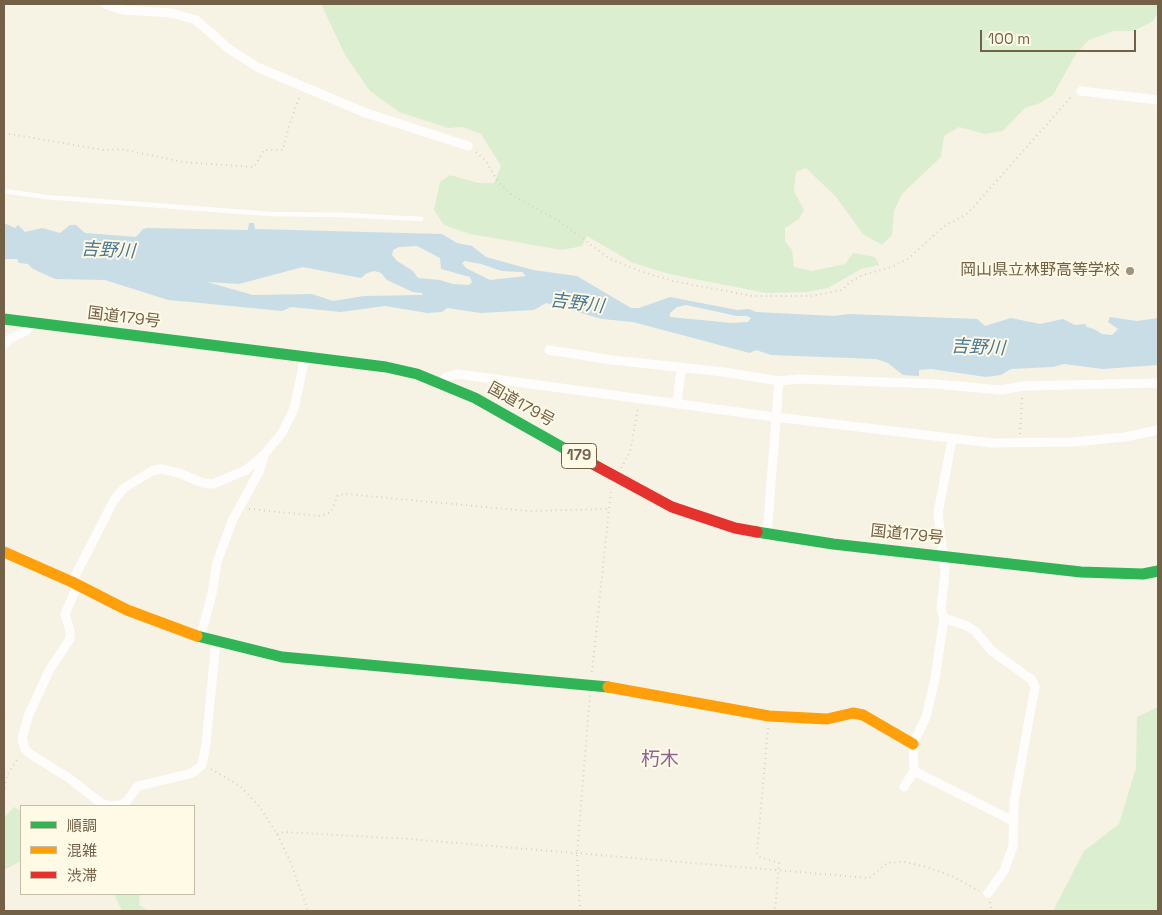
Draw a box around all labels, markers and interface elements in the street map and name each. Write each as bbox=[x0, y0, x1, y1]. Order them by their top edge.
scale bar bbox=[982, 20, 1138, 52]
text: 100 m bbox=[988, 29, 1030, 48]
water label: 吉野川 bbox=[80, 239, 136, 263]
place label: 岡山県立林野高等学校 bbox=[960, 261, 1120, 281]
marker: 岡山県立林野高等学校 bbox=[1124, 265, 1136, 277]
water label: 吉野川 bbox=[549, 290, 605, 318]
street label: 国道179号 bbox=[86, 304, 162, 332]
water label: 吉野川 bbox=[950, 336, 1006, 360]
street label: 国道179号 bbox=[484, 379, 558, 431]
road number: 179 bbox=[562, 444, 596, 468]
street label: 国道179号 bbox=[869, 522, 945, 548]
district label: 朽木 bbox=[641, 749, 679, 771]
legend bbox=[20, 805, 195, 895]
text: 順調 bbox=[67, 816, 97, 835]
text: 混雑 bbox=[67, 841, 97, 860]
text: 渋滞 bbox=[67, 866, 97, 885]

